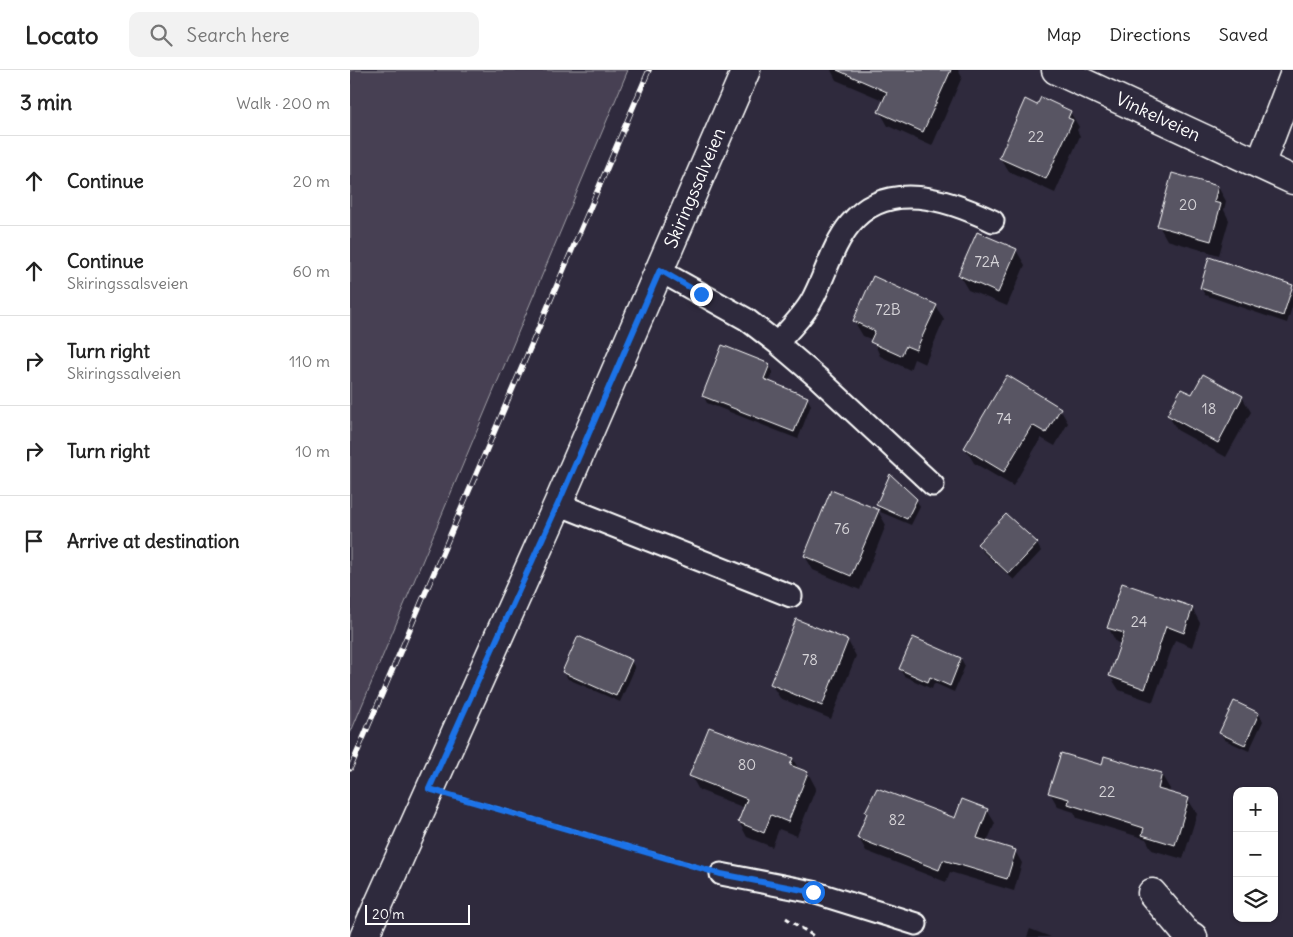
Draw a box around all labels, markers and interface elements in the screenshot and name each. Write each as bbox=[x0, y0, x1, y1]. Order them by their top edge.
search box bbox=[129, 12, 479, 57]
text: Locato bbox=[25, 20, 99, 50]
icon: search bbox=[147, 21, 175, 49]
text: Search here bbox=[187, 23, 290, 47]
text: Map bbox=[1046, 23, 1081, 46]
text: Directions bbox=[1109, 23, 1191, 46]
text: Saved bbox=[1219, 23, 1268, 46]
street label: Vinkelveien bbox=[1112, 87, 1204, 146]
text: 3 min bbox=[20, 89, 72, 116]
text: Walk · 200 m bbox=[236, 93, 330, 113]
street label: Skiringssalveien bbox=[659, 124, 730, 251]
house number: 22 bbox=[1028, 127, 1044, 146]
icon: ahead bbox=[20, 167, 48, 195]
text: Continue bbox=[67, 169, 144, 193]
text: 20 m bbox=[293, 171, 330, 191]
house number: 20 bbox=[1179, 195, 1197, 214]
text: Continue bbox=[67, 249, 144, 273]
house number: 72A bbox=[974, 252, 1000, 271]
icon: ahead bbox=[20, 257, 48, 285]
text: 60 m bbox=[292, 261, 330, 281]
text: Skiringssalsveien bbox=[67, 273, 188, 293]
route end bbox=[690, 283, 713, 306]
house number: 72B bbox=[875, 300, 901, 319]
text: Turn right bbox=[67, 339, 150, 363]
icon: right bbox=[20, 347, 48, 375]
text: 110 m bbox=[289, 351, 330, 371]
text: Skiringssalveien bbox=[67, 363, 181, 383]
house number: 18 bbox=[1202, 399, 1216, 418]
house number: 74 bbox=[996, 409, 1012, 428]
icon: right bbox=[20, 437, 48, 465]
text: Turn right bbox=[67, 439, 150, 463]
text: 10 m bbox=[295, 441, 330, 461]
house number: 76 bbox=[834, 519, 850, 538]
icon: arrive bbox=[20, 527, 48, 555]
text: Arrive at destination bbox=[67, 529, 240, 553]
house number: 24 bbox=[1131, 612, 1148, 631]
house number: 78 bbox=[802, 650, 818, 669]
house number: 80 bbox=[738, 755, 756, 774]
house number: 22 bbox=[1099, 782, 1115, 801]
map controls bbox=[1233, 787, 1278, 922]
button: + bbox=[1233, 787, 1278, 832]
house number: 82 bbox=[889, 810, 905, 829]
button: − bbox=[1233, 832, 1278, 877]
button: layers bbox=[1233, 877, 1278, 922]
route start bbox=[802, 881, 825, 904]
scale bar bbox=[365, 902, 470, 925]
text: 20 m bbox=[372, 905, 405, 923]

